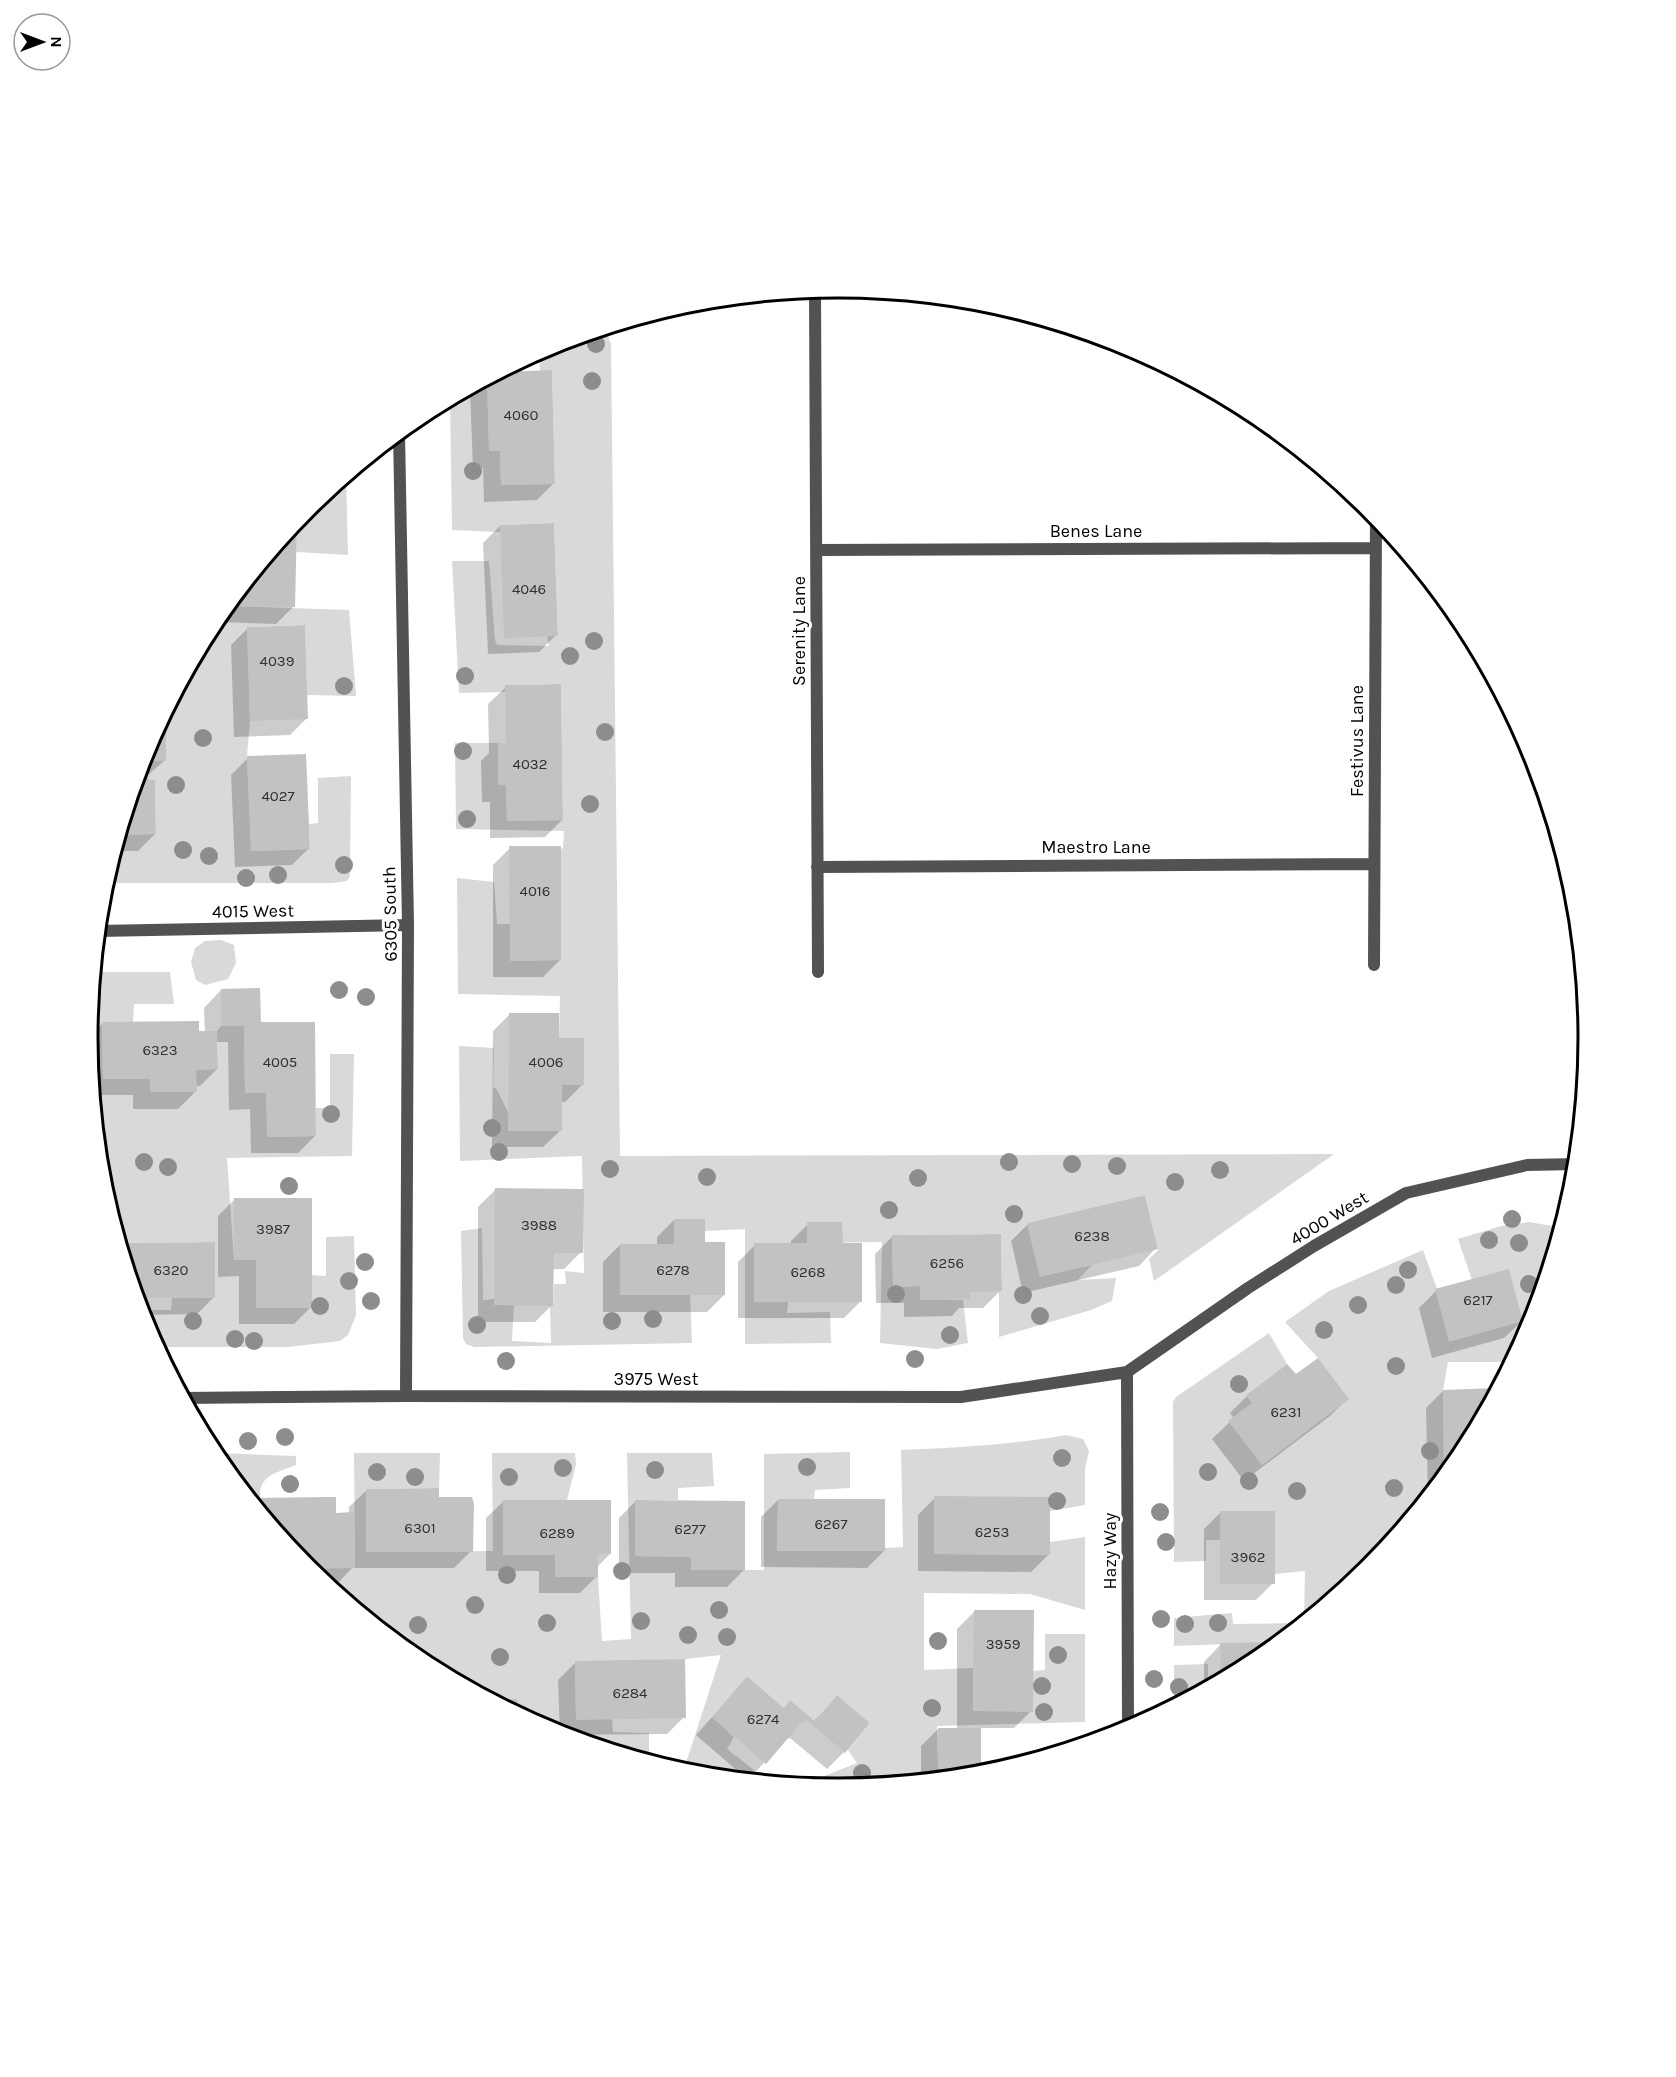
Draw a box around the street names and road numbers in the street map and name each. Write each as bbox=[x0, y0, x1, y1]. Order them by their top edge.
street label: Benes Lane bbox=[1050, 520, 1142, 542]
street label: Serenity Lane bbox=[788, 576, 810, 686]
street label: Festivus Lane bbox=[1346, 685, 1368, 797]
street label: Maestro Lane bbox=[1041, 836, 1151, 858]
street label: 6305 South bbox=[378, 866, 402, 962]
street label: 4015 West bbox=[212, 899, 294, 923]
street label: 4000 West bbox=[1286, 1186, 1372, 1250]
street label: 3975 West bbox=[614, 1368, 699, 1390]
street label: Hazy Way bbox=[1099, 1512, 1121, 1589]

